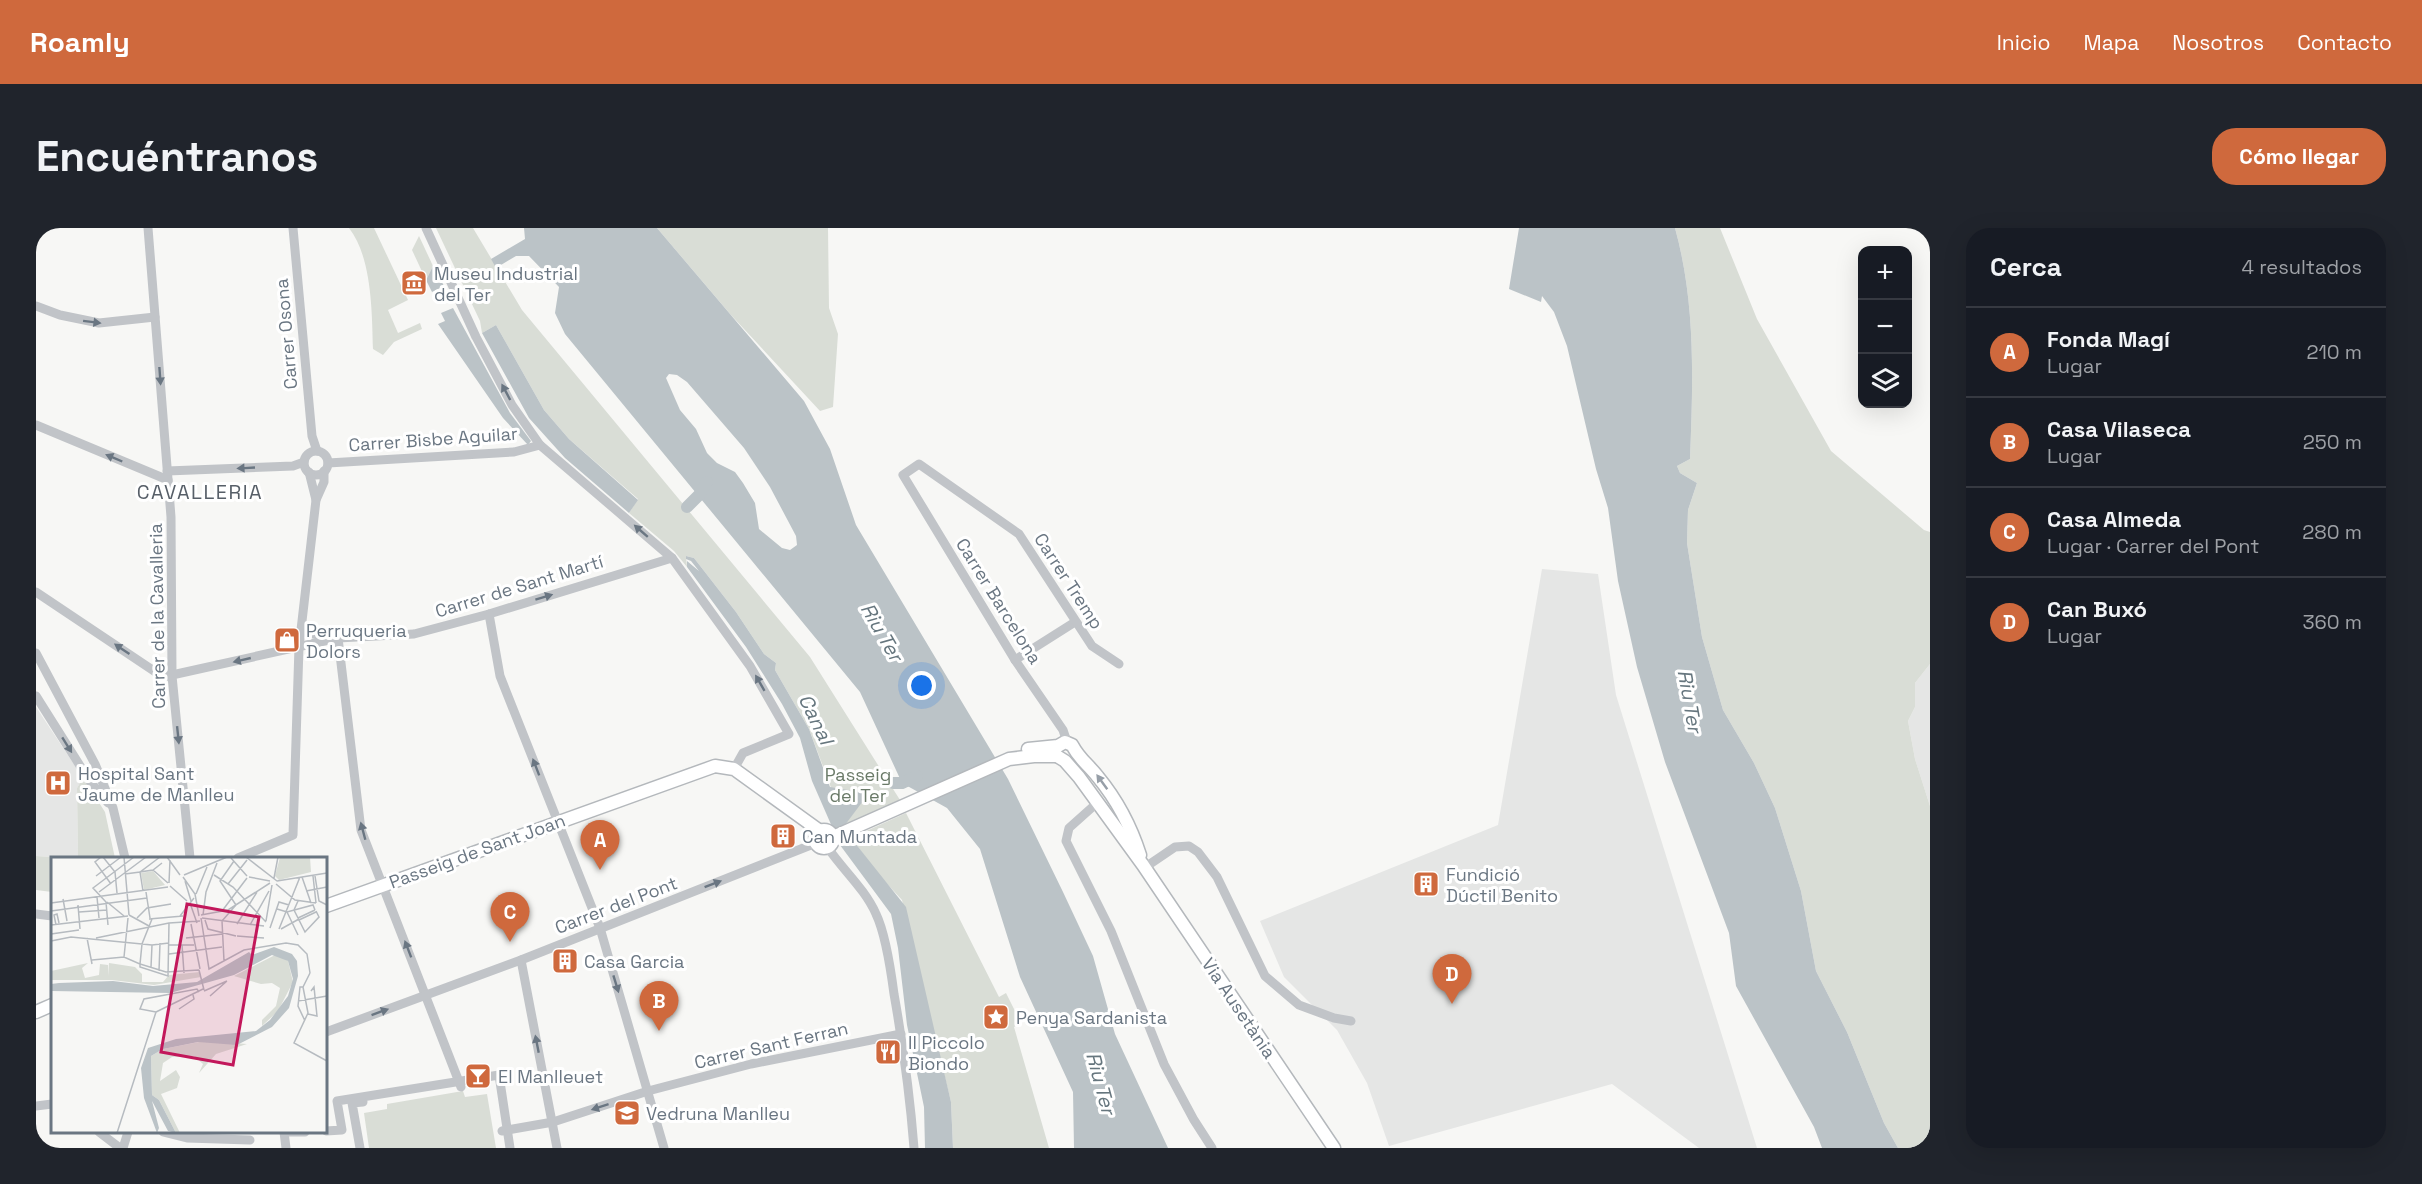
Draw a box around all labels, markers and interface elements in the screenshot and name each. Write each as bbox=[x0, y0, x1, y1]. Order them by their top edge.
text: Roamly bbox=[30, 24, 130, 60]
text: Inicio bbox=[1997, 29, 2051, 56]
text: Mapa bbox=[2084, 29, 2139, 56]
text: Nosotros bbox=[2172, 29, 2264, 56]
text: Contacto bbox=[2297, 29, 2392, 56]
button: Cómo llegar bbox=[2212, 128, 2386, 185]
text: Encuéntranos bbox=[36, 130, 318, 183]
map controls bbox=[1858, 246, 1912, 408]
button: + bbox=[1858, 246, 1912, 300]
text: Cerca bbox=[1990, 250, 2062, 284]
text: 4 resultados bbox=[2242, 254, 2362, 280]
place label: Museu Industrial del Ter bbox=[434, 262, 578, 306]
museum icon: Museu Industrial del Ter bbox=[399, 268, 429, 298]
street label: Carrer Osona bbox=[270, 278, 302, 390]
button: − bbox=[1858, 300, 1912, 354]
one-way arrow bbox=[83, 317, 102, 327]
text: Fonda Magí bbox=[2047, 325, 2170, 353]
text: A bbox=[2003, 339, 2016, 365]
text: 210 m bbox=[2306, 339, 2362, 365]
text: Lugar bbox=[2047, 353, 2102, 379]
button: layers bbox=[1858, 354, 1912, 408]
one-way arrow bbox=[155, 366, 165, 385]
one-way arrow bbox=[501, 384, 511, 401]
text: Casa Vilaseca bbox=[2047, 415, 2191, 443]
street label: Carrer Bisbe Aguilar bbox=[348, 422, 519, 456]
text: B bbox=[2003, 429, 2016, 455]
text: 250 m bbox=[2303, 429, 2362, 455]
text: Lugar bbox=[2047, 443, 2102, 469]
one-way arrow bbox=[105, 453, 123, 462]
one-way arrow bbox=[236, 464, 255, 473]
district label: CAVALLERIA bbox=[137, 479, 263, 505]
text: Casa Almeda bbox=[2047, 505, 2181, 533]
text: C bbox=[2003, 519, 2016, 545]
text: 280 m bbox=[2302, 519, 2362, 545]
street label: Carrer de la Cavalleria bbox=[144, 523, 170, 709]
one-way arrow bbox=[634, 525, 649, 538]
street label: Carrer Tremp bbox=[1029, 529, 1109, 633]
text: Lugar · Carrer del Pont bbox=[2047, 533, 2260, 559]
street label: Carrer Barcelona bbox=[951, 534, 1047, 668]
street label: Carrer de Sant Martí bbox=[432, 549, 606, 623]
one-way arrow bbox=[535, 592, 553, 601]
text: Can Buxó bbox=[2047, 595, 2147, 623]
water label: Riu Ter bbox=[855, 598, 910, 668]
text: D bbox=[2003, 609, 2016, 635]
text: 360 m bbox=[2303, 609, 2362, 635]
place label: Perruqueria Dolors bbox=[306, 619, 407, 663]
text: Lugar bbox=[2047, 623, 2102, 649]
shop icon: Perruqueria Dolors bbox=[272, 625, 302, 655]
one-way arrow bbox=[114, 643, 130, 655]
one-way arrow bbox=[232, 656, 251, 665]
water label: Riu Ter bbox=[1672, 667, 1709, 737]
your location bbox=[907, 671, 936, 700]
one-way arrow bbox=[755, 675, 766, 691]
water label: Canal bbox=[793, 689, 840, 750]
one-way arrow bbox=[173, 725, 183, 744]
one-way arrow bbox=[62, 737, 73, 753]
one-way arrow bbox=[531, 758, 541, 776]
place label: Hospital Sant Jaume de Manlleu bbox=[78, 762, 234, 806]
park label: Passeig del Ter bbox=[825, 763, 891, 807]
hospital icon: Hospital Sant Jaume de Manlleu bbox=[43, 768, 73, 798]
one-way arrow bbox=[1096, 775, 1108, 791]
street label: Passeig de Sant Joan bbox=[386, 808, 568, 894]
pin: A bbox=[580, 820, 620, 870]
building icon: Can Muntada bbox=[768, 821, 798, 851]
one-way arrow bbox=[357, 822, 367, 840]
place label: Can Muntada bbox=[802, 825, 917, 848]
inset map bbox=[51, 857, 327, 1133]
place label: Fundició Dúctil Benito bbox=[1446, 863, 1558, 907]
building icon: Fundició Dúctil Benito bbox=[1411, 869, 1441, 899]
street label: Carrer del Pont bbox=[552, 871, 680, 939]
one-way arrow bbox=[705, 879, 723, 889]
pin: C bbox=[490, 892, 530, 942]
one-way arrow bbox=[402, 940, 412, 958]
building icon: Casa Garcia bbox=[550, 946, 580, 976]
place label: Casa Garcia bbox=[584, 950, 684, 973]
street label: Via Ausetània bbox=[1197, 953, 1281, 1063]
pin: D bbox=[1432, 954, 1472, 1004]
one-way arrow bbox=[612, 975, 621, 993]
pin: B bbox=[640, 982, 678, 1031]
place icon: Penya Sardanista bbox=[981, 1002, 1011, 1032]
one-way arrow bbox=[372, 1006, 390, 1016]
place label: Penya Sardanista bbox=[1016, 1006, 1167, 1029]
street label: Carrer Sant Ferran bbox=[692, 1016, 850, 1074]
place label: Il Piccolo Biondo bbox=[908, 1031, 985, 1075]
one-way arrow bbox=[532, 1034, 541, 1053]
restaurant icon: Il Piccolo Biondo bbox=[873, 1037, 903, 1067]
water label: Riu Ter bbox=[1080, 1049, 1122, 1119]
bar icon: El Manlleuet bbox=[463, 1061, 493, 1091]
place label: El Manlleuet bbox=[498, 1065, 603, 1088]
school or university icon: Vedruna Manlleu bbox=[612, 1098, 642, 1128]
one-way arrow bbox=[591, 1102, 609, 1112]
place label: Vedruna Manlleu bbox=[646, 1102, 790, 1125]

